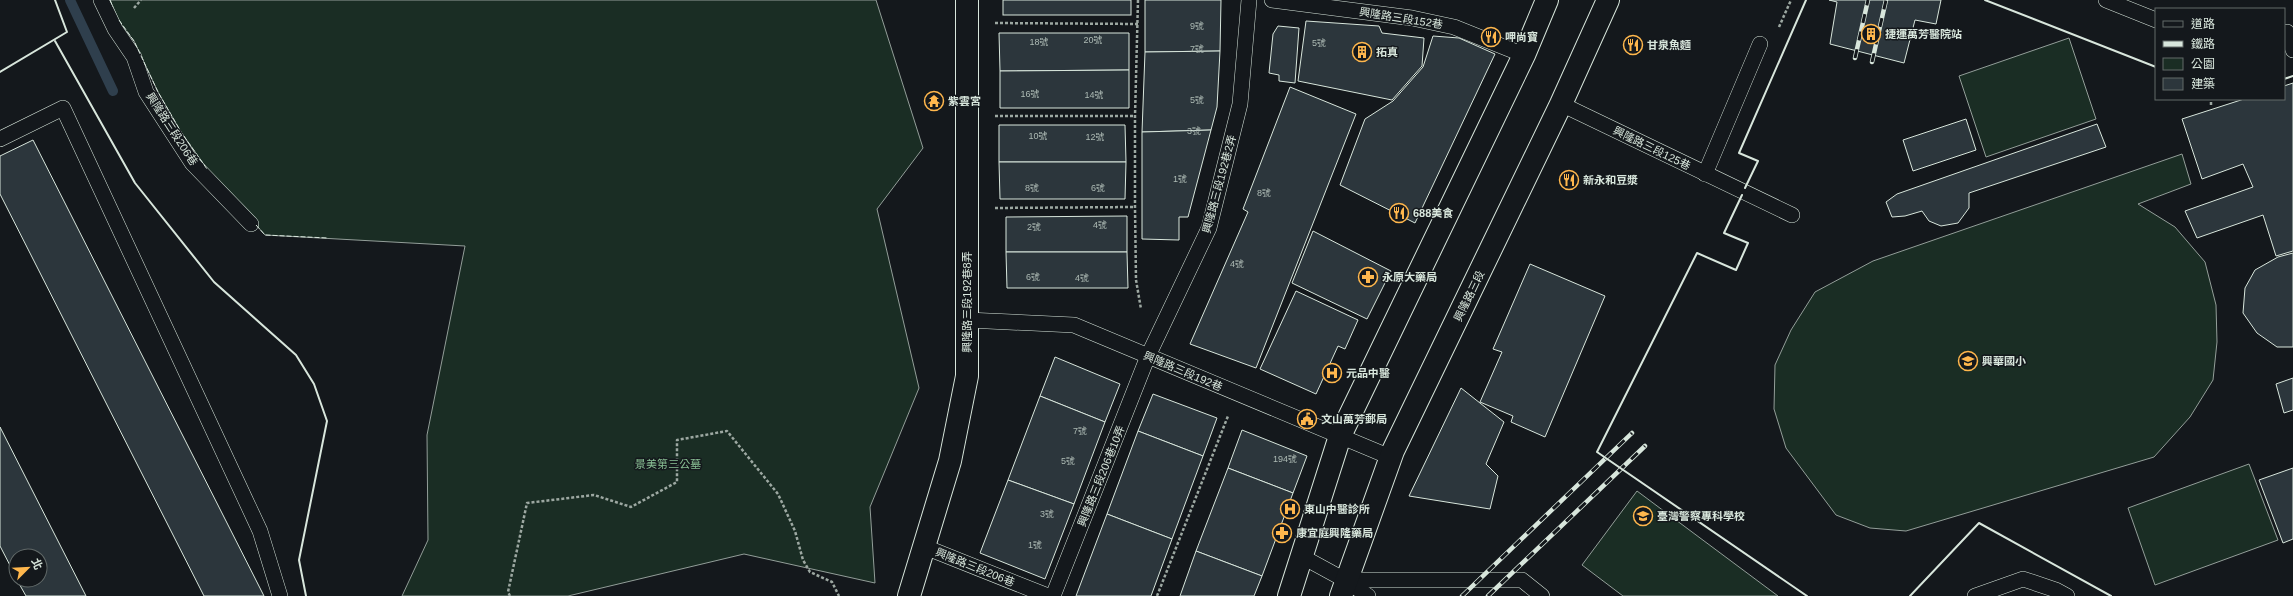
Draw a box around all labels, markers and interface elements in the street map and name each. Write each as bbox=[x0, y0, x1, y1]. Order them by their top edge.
street label: 興隆路三段152巷 bbox=[1358, 5, 1444, 31]
legend bbox=[2155, 8, 2285, 100]
text: 道路 bbox=[2191, 17, 2215, 31]
house number: 9號 bbox=[1190, 21, 1204, 31]
building icon: 捷運萬芳醫院站 bbox=[1860, 23, 1882, 45]
restaurant icon: 呷尚寶 bbox=[1480, 26, 1502, 48]
place label: 捷運萬芳醫院站 bbox=[1885, 28, 1962, 40]
place label: 呷尚寶 bbox=[1505, 31, 1538, 43]
restaurant icon: 甘泉魚麵 bbox=[1622, 34, 1644, 56]
house number: 20號 bbox=[1083, 35, 1103, 45]
house number: 18號 bbox=[1029, 37, 1049, 47]
text: 鐵路 bbox=[2191, 37, 2215, 51]
house number: 5號 bbox=[1312, 38, 1326, 48]
place label: 甘泉魚麵 bbox=[1647, 39, 1691, 51]
building icon: 拓真 bbox=[1351, 41, 1373, 63]
house number: 7號 bbox=[1190, 44, 1204, 54]
place label: 拓真 bbox=[1376, 46, 1398, 58]
text: 公園 bbox=[2191, 57, 2215, 71]
text: 建築 bbox=[2191, 77, 2215, 91]
house number: 16號 bbox=[1020, 89, 1040, 99]
street label: 興隆路三段206巷 bbox=[144, 90, 200, 168]
temple icon: 紫雲宮 bbox=[923, 90, 945, 112]
house number: 14號 bbox=[1084, 90, 1104, 100]
place label: 紫雲宮 bbox=[948, 95, 981, 107]
house number: 5號 bbox=[1190, 95, 1204, 105]
street label: 興隆路三段125巷 bbox=[1611, 124, 1693, 172]
house number: 3號 bbox=[1187, 126, 1201, 136]
house number: 10號 bbox=[1028, 131, 1048, 141]
house number: 12號 bbox=[1085, 132, 1105, 142]
street label: 興隆路三段192巷2弄 bbox=[1200, 133, 1238, 235]
restaurant icon: 新永和豆漿 bbox=[1558, 169, 1580, 191]
house number: 1號 bbox=[1173, 174, 1187, 184]
place label: 新永和豆漿 bbox=[1583, 174, 1638, 186]
house number: 8號 bbox=[1025, 183, 1039, 193]
house number: 6號 bbox=[1091, 183, 1105, 193]
house number: 8號 bbox=[1257, 188, 1271, 198]
restaurant icon: 688美食 bbox=[1388, 202, 1410, 224]
place label: 688美食 bbox=[1413, 207, 1453, 219]
house number: 4號 bbox=[1093, 220, 1107, 230]
house number: 2號 bbox=[1027, 222, 1041, 232]
street label: 興隆路三段192巷8弄 bbox=[961, 251, 973, 353]
house number: 4號 bbox=[1230, 259, 1244, 269]
pharmacy icon: 永原大藥局 bbox=[1357, 266, 1379, 288]
street label: 興隆路三段 bbox=[1452, 269, 1486, 323]
place label: 永原大藥局 bbox=[1382, 271, 1437, 283]
house number: 6號 bbox=[1026, 272, 1040, 282]
house number: 4號 bbox=[1075, 273, 1089, 283]
street label: 興隆路三段192巷 bbox=[1142, 349, 1224, 393]
school or university icon: 興華國小 bbox=[1957, 350, 1979, 372]
place label: 興華國小 bbox=[1982, 355, 2026, 367]
hospital icon: 元品中醫 bbox=[1321, 362, 1343, 384]
place label: 元品中醫 bbox=[1346, 367, 1390, 379]
public building icon: 文山萬芳郵局 bbox=[1296, 408, 1318, 430]
place label: 文山萬芳郵局 bbox=[1321, 413, 1387, 425]
street label: 興隆路三段206巷10弄 bbox=[1075, 424, 1127, 528]
house number: 7號 bbox=[1073, 426, 1087, 436]
house number: 194號 bbox=[1273, 454, 1297, 464]
house number: 5號 bbox=[1061, 456, 1075, 466]
park label: 景美第三公墓 bbox=[635, 458, 701, 470]
hospital icon: 東山中醫診所 bbox=[1279, 498, 1301, 520]
place label: 東山中醫診所 bbox=[1304, 503, 1370, 515]
school or university icon: 臺灣警察專科學校 bbox=[1632, 505, 1654, 527]
house number: 3號 bbox=[1040, 509, 1054, 519]
place label: 臺灣警察專科學校 bbox=[1657, 510, 1745, 522]
pharmacy icon: 康宜庭興隆藥局 bbox=[1271, 522, 1293, 544]
place label: 康宜庭興隆藥局 bbox=[1296, 527, 1373, 539]
house number: 1號 bbox=[1028, 540, 1042, 550]
street label: 興隆路三段206巷 bbox=[934, 546, 1016, 588]
north arrow bbox=[8, 548, 48, 588]
text: 北 bbox=[29, 556, 45, 571]

